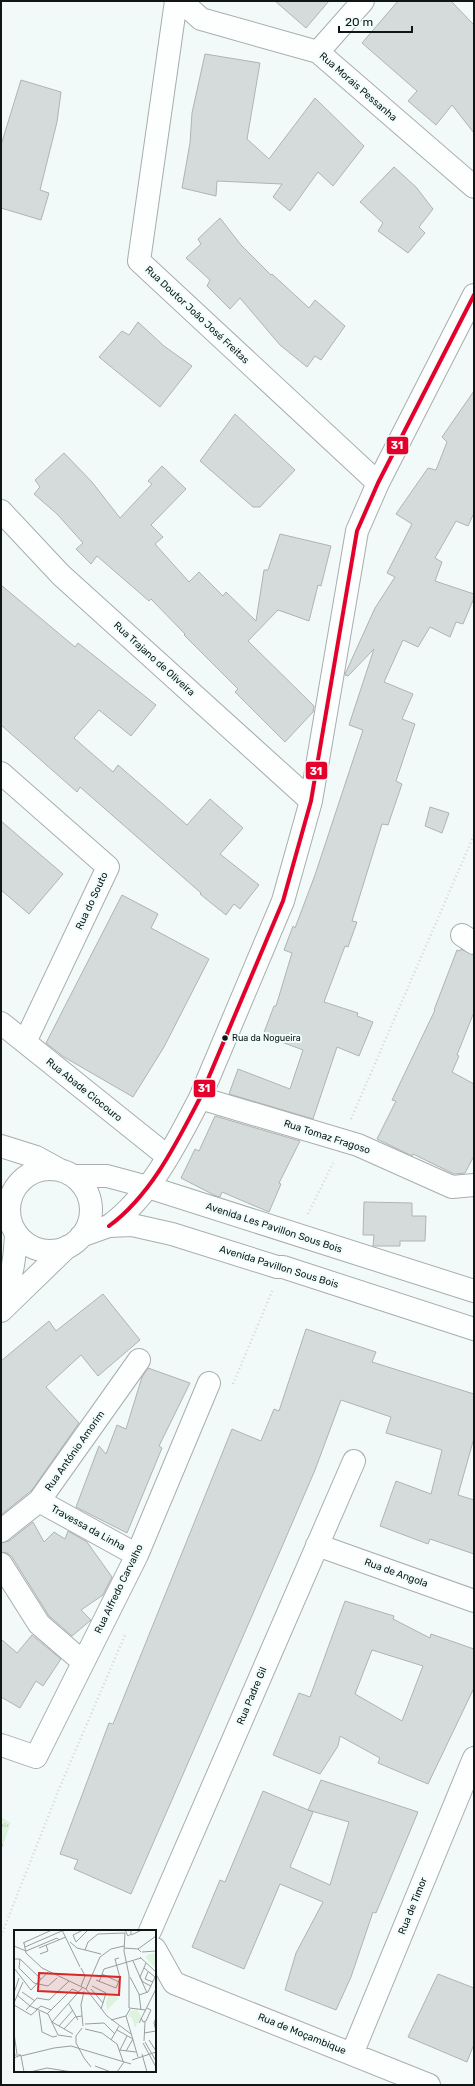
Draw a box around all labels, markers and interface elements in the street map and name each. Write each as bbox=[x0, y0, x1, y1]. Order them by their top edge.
scale bar bbox=[339, 8, 412, 34]
text: 20 m bbox=[345, 15, 373, 29]
street label: Rua Morais Pessanha bbox=[317, 50, 399, 124]
street label: Rua Doutor João José Freitas bbox=[143, 264, 251, 366]
line badge: 31 bbox=[386, 436, 409, 455]
text: 31 bbox=[391, 439, 403, 452]
street label: Rua Trajano de Oliveira bbox=[111, 619, 197, 699]
line badge: 31 bbox=[305, 761, 328, 780]
text: 31 bbox=[310, 765, 322, 778]
street label: Rua do Souto bbox=[73, 870, 111, 932]
marker: Rua da Nogueira bbox=[220, 1033, 230, 1043]
place label: Rua da Nogueira bbox=[232, 1033, 301, 1043]
street label: Rua Abade Ciocouro bbox=[44, 1056, 124, 1124]
line badge: 31 bbox=[193, 1079, 216, 1098]
text: 31 bbox=[198, 1082, 210, 1095]
street label: Rua Tomaz Fragoso bbox=[282, 1117, 372, 1157]
street label: Avenida Les Pavillon Sous Bois bbox=[204, 1200, 344, 1256]
street label: Avenida Pavillon Sous Bois bbox=[218, 1243, 340, 1291]
street label: Rua António Amorim bbox=[43, 1408, 107, 1494]
street label: Travessa da Linha bbox=[49, 1503, 127, 1553]
street label: Rua Alfredo Carvalho bbox=[92, 1542, 146, 1636]
street label: Rua de Angola bbox=[363, 1556, 429, 1590]
street label: Rua Padre Gil bbox=[234, 1665, 270, 1727]
street label: Rua de Timor bbox=[396, 1875, 430, 1936]
inset map bbox=[14, 1930, 156, 2072]
street label: Rua de Moçambique bbox=[256, 2011, 348, 2057]

